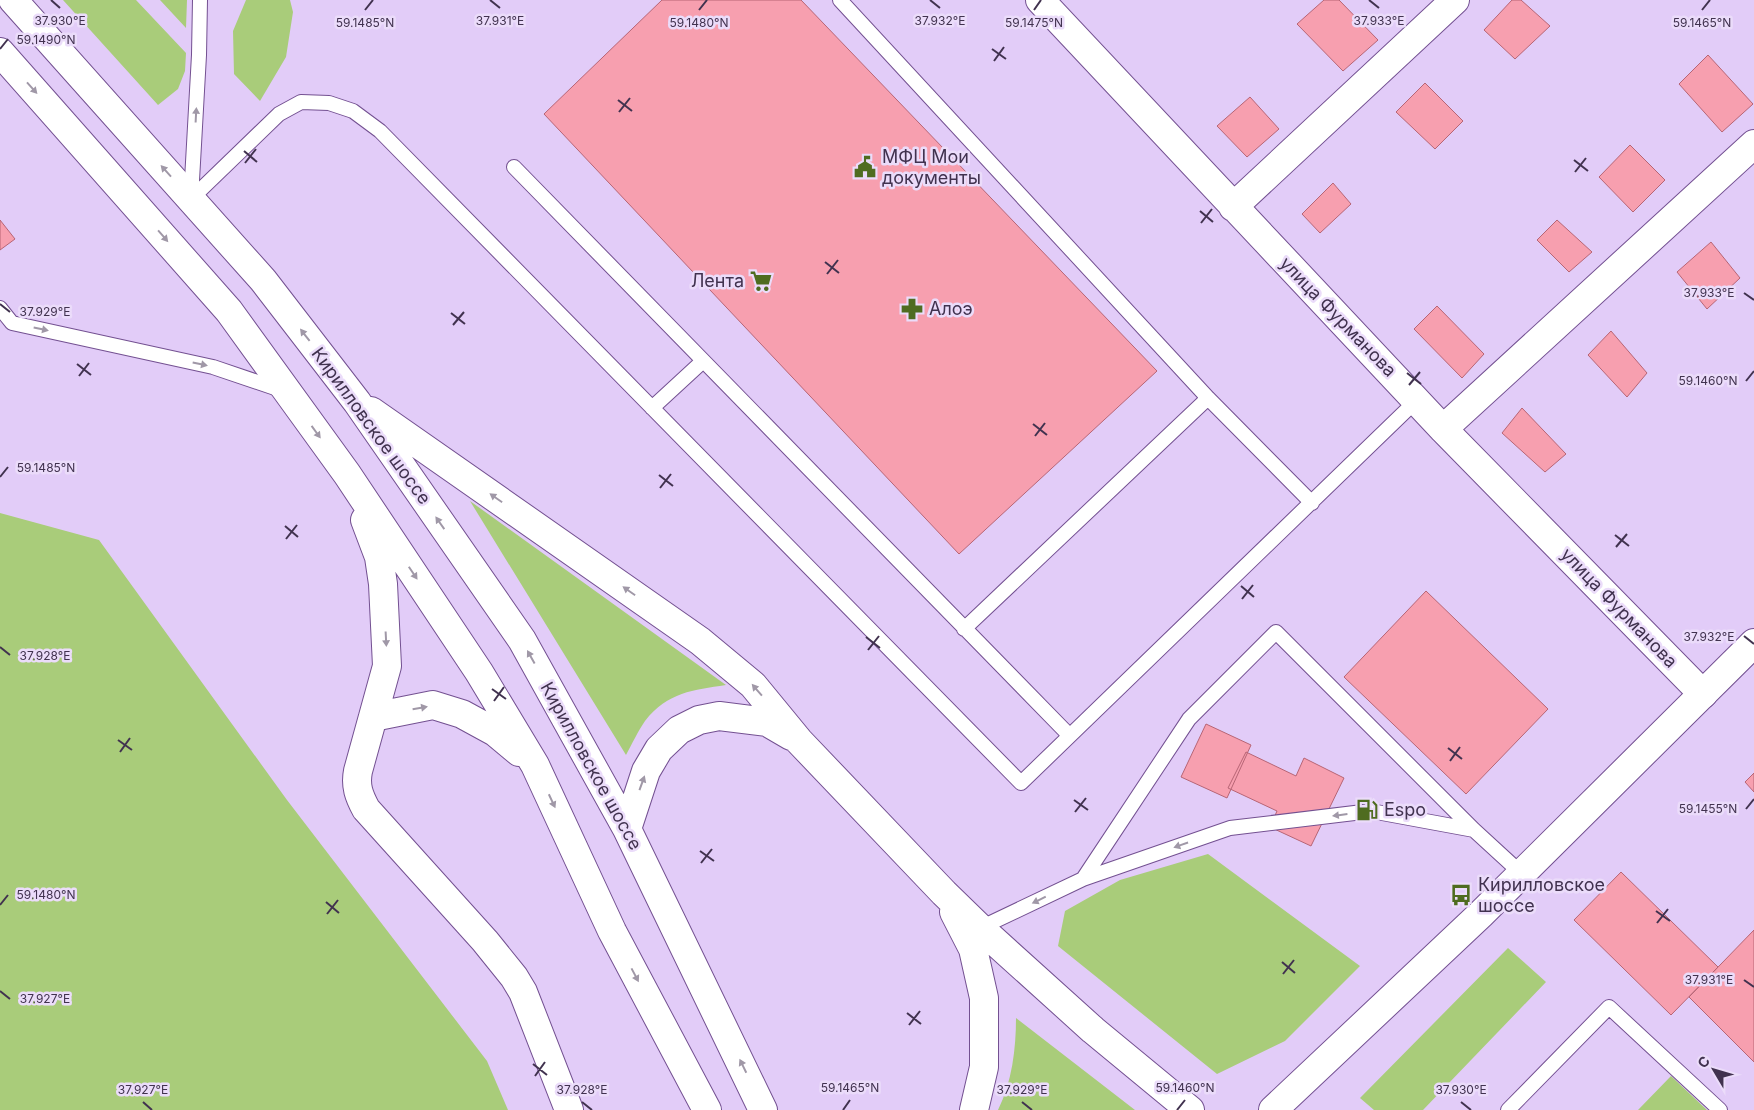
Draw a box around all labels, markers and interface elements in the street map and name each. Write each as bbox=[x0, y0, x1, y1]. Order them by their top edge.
text: 37.930°E bbox=[34, 13, 86, 28]
text: 37.931°E bbox=[476, 13, 524, 28]
text: 37.932°E bbox=[915, 13, 965, 28]
text: 37.933°E bbox=[1354, 13, 1404, 28]
text: 59.1485°N bbox=[336, 15, 394, 30]
text: 59.1480°N bbox=[670, 15, 729, 30]
text: 59.1475°N bbox=[1005, 15, 1063, 30]
text: 59.1465°N bbox=[1673, 15, 1731, 30]
text: 59.1490°N bbox=[16, 32, 76, 47]
one-way arrow bbox=[27, 82, 38, 95]
one-way arrow bbox=[192, 107, 200, 123]
place label: МФЦ Мои документы bbox=[882, 146, 981, 188]
public building icon: МФЦ Мои документы bbox=[852, 154, 878, 180]
one-way arrow bbox=[160, 166, 172, 178]
one-way arrow bbox=[157, 230, 169, 242]
street label: улица Фурманова bbox=[1276, 253, 1401, 381]
supermarket icon: Лента bbox=[748, 268, 774, 294]
place label: Лента bbox=[691, 270, 744, 291]
text: 37.933°E bbox=[1684, 285, 1734, 300]
pharmacy icon: Алоэ bbox=[899, 296, 925, 322]
place label: Алоэ bbox=[929, 298, 973, 319]
text: 37.929°E bbox=[20, 304, 70, 319]
one-way arrow bbox=[34, 325, 49, 333]
one-way arrow bbox=[300, 329, 311, 342]
street label: Кирилловское шоссе bbox=[307, 343, 435, 508]
one-way arrow bbox=[192, 360, 208, 368]
text: 59.1460°N bbox=[1678, 373, 1738, 388]
one-way arrow bbox=[311, 425, 321, 439]
text: 59.1485°N bbox=[17, 460, 75, 475]
one-way arrow bbox=[489, 493, 502, 503]
one-way arrow bbox=[435, 516, 445, 529]
street label: улица Фурманова bbox=[1557, 544, 1682, 672]
one-way arrow bbox=[408, 566, 418, 580]
one-way arrow bbox=[622, 586, 636, 596]
text: 37.932°E bbox=[1684, 629, 1734, 644]
one-way arrow bbox=[382, 631, 390, 647]
text: 37.928°E bbox=[20, 648, 70, 663]
one-way arrow bbox=[527, 651, 536, 664]
street label: Кирилловское шоссе bbox=[537, 678, 646, 853]
one-way arrow bbox=[752, 684, 763, 696]
one-way arrow bbox=[413, 703, 429, 711]
one-way arrow bbox=[639, 775, 646, 790]
one-way arrow bbox=[548, 794, 556, 808]
fuel station icon: Espo bbox=[1354, 797, 1380, 823]
place label: Espo bbox=[1384, 799, 1426, 820]
text: 59.1455°N bbox=[1679, 801, 1737, 816]
one-way arrow bbox=[1332, 811, 1348, 819]
one-way arrow bbox=[1173, 841, 1188, 849]
place label: Кирилловское шоссе bbox=[1478, 874, 1605, 916]
bus stop icon: Кирилловское шоссе bbox=[1448, 882, 1474, 908]
text: 59.1480°N bbox=[17, 887, 76, 902]
one-way arrow bbox=[1032, 896, 1046, 904]
one-way arrow bbox=[631, 967, 639, 982]
text: 37.931°E bbox=[1685, 972, 1733, 987]
text: 37.927°E bbox=[20, 991, 70, 1006]
north arrow bbox=[1689, 1045, 1739, 1095]
text: С bbox=[1693, 1052, 1713, 1071]
one-way arrow bbox=[739, 1059, 747, 1073]
text: 59.1465°N bbox=[821, 1080, 879, 1095]
text: 59.1460°N bbox=[1155, 1080, 1215, 1095]
text: 37.927°E bbox=[118, 1082, 168, 1097]
text: 37.928°E bbox=[557, 1082, 607, 1097]
text: 37.929°E bbox=[997, 1082, 1047, 1097]
text: 37.930°E bbox=[1435, 1082, 1487, 1097]

